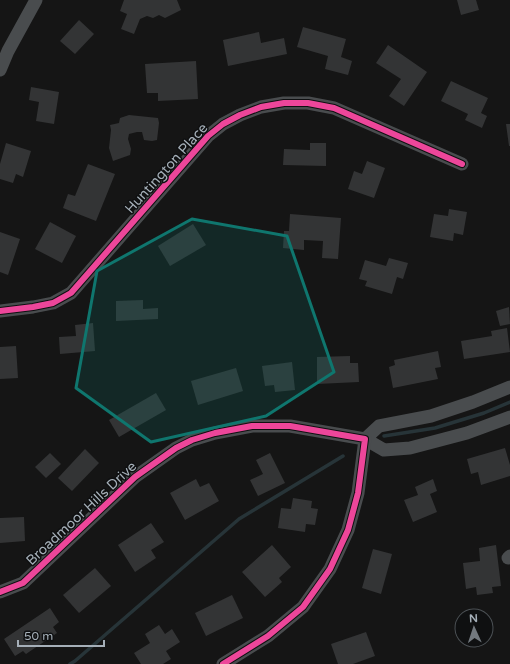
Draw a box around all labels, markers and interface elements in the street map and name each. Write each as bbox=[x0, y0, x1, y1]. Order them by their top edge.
street label: Huntington Place bbox=[121, 120, 211, 217]
street label: Broadmoor Hills Drive bbox=[23, 458, 140, 569]
north arrow bbox=[454, 608, 494, 648]
text: N bbox=[469, 612, 478, 625]
scale bar bbox=[18, 622, 104, 648]
text: 50 m bbox=[24, 629, 53, 643]

